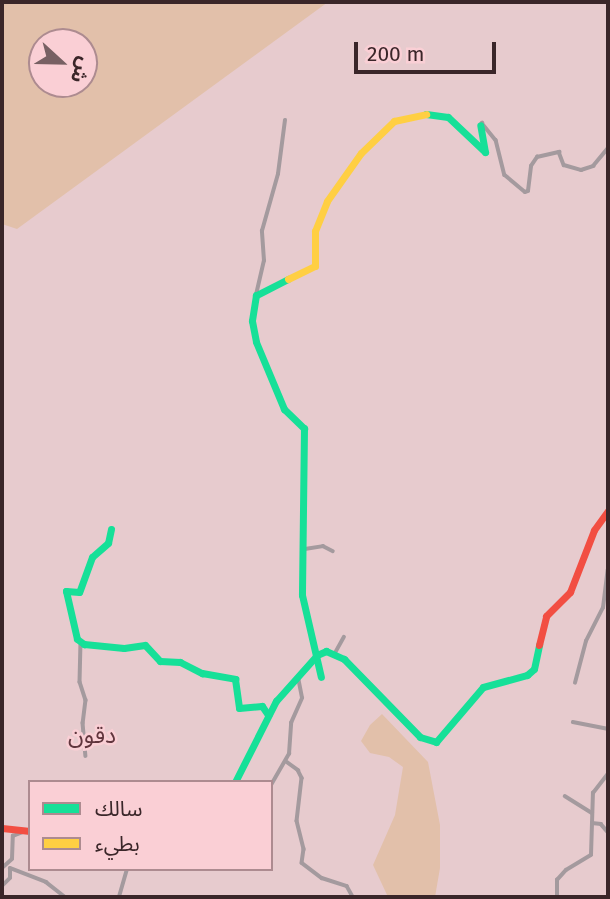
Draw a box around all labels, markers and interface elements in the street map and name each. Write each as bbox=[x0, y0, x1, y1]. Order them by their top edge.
north arrow bbox=[28, 28, 98, 98]
scale bar bbox=[358, 28, 500, 72]
text: 200 m bbox=[367, 41, 424, 67]
text: ش bbox=[66, 54, 97, 87]
district label: دقون bbox=[68, 721, 116, 749]
legend bbox=[28, 780, 273, 871]
text: سالك bbox=[95, 796, 142, 822]
text: بطيء bbox=[95, 831, 140, 857]

